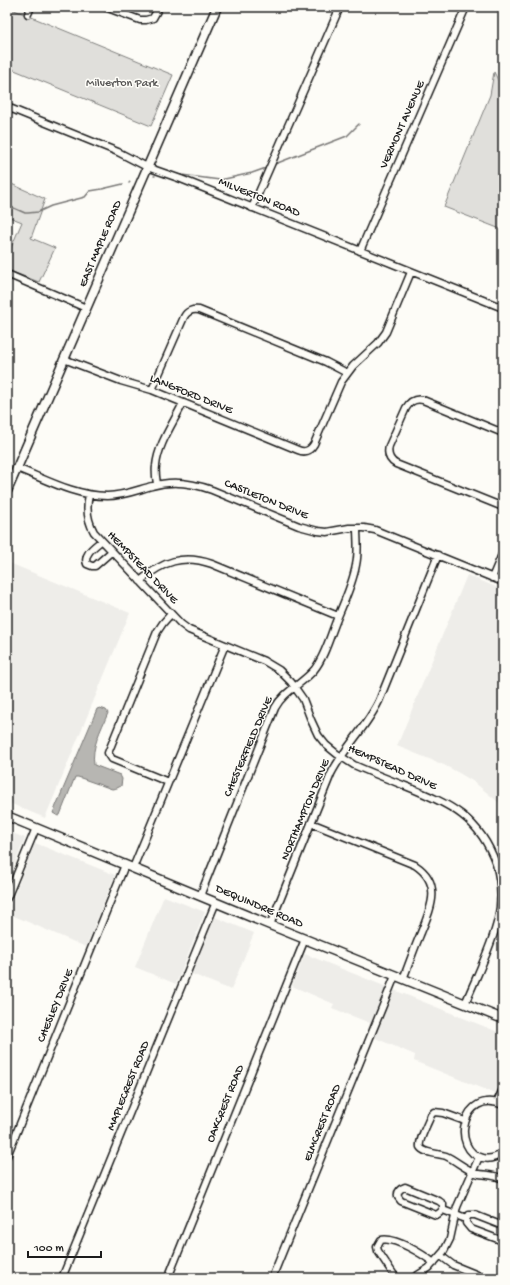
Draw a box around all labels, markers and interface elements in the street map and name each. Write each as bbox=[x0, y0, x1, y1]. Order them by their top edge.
park label: Milverton Park bbox=[86, 77, 160, 91]
street label: VERMONT AVENUE bbox=[377, 78, 429, 172]
street label: MILVERTON ROAD bbox=[216, 175, 302, 221]
street label: EAST MAPLE ROAD bbox=[76, 198, 126, 289]
street label: LANGFORD DRIVE bbox=[147, 372, 235, 418]
street label: CASTLETON DRIVE bbox=[222, 477, 311, 523]
street label: HEMPSTEAD DRIVE bbox=[104, 529, 181, 608]
street label: CHESTERFIELD DRIVE bbox=[222, 694, 277, 799]
street label: HEMPSTEAD DRIVE bbox=[345, 742, 439, 794]
street label: NORTHAMPTON DRIVE bbox=[278, 757, 334, 863]
street label: DEQUINDRE ROAD bbox=[212, 882, 305, 932]
street label: CHESLEY DRIVE bbox=[35, 967, 77, 1045]
street label: MAPLECREST ROAD bbox=[105, 1039, 153, 1133]
street label: OAKCREST ROAD bbox=[204, 1063, 248, 1145]
street label: ELMCREST ROAD bbox=[301, 1082, 345, 1164]
scale bar bbox=[28, 1233, 101, 1259]
text: 100 m bbox=[33, 1242, 64, 1256]

